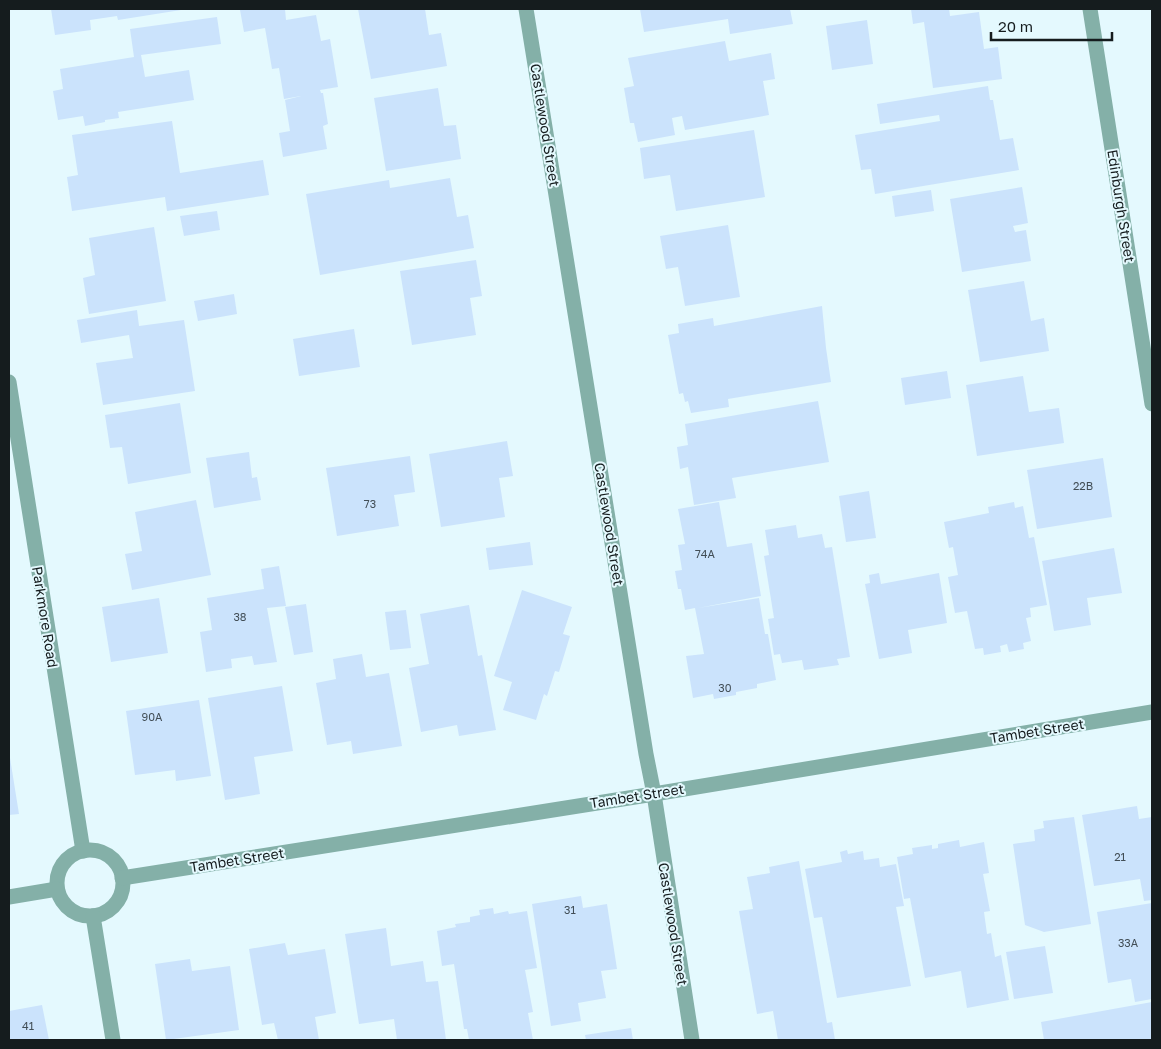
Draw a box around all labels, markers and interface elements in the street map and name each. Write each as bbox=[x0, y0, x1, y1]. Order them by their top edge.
scale bar bbox=[991, 10, 1112, 42]
text: 20 m bbox=[998, 17, 1033, 35]
street label: Castlewood Street bbox=[527, 62, 564, 188]
street label: Edinburgh Street bbox=[1104, 148, 1139, 264]
street label: Castlewood Street bbox=[591, 461, 628, 587]
house number: 22B bbox=[1073, 479, 1093, 492]
house number: 73 bbox=[364, 497, 376, 510]
house number: 74A bbox=[695, 547, 716, 560]
street label: Parkmore Road bbox=[29, 565, 62, 669]
house number: 38 bbox=[233, 610, 247, 623]
house number: 30 bbox=[718, 681, 732, 694]
house number: 90A bbox=[142, 710, 163, 723]
street label: Tambet Street bbox=[989, 715, 1085, 746]
street label: Tambet Street bbox=[589, 780, 685, 811]
street label: Tambet Street bbox=[189, 844, 285, 875]
house number: 21 bbox=[1114, 850, 1126, 863]
street label: Castlewood Street bbox=[655, 861, 692, 987]
house number: 31 bbox=[564, 903, 576, 916]
house number: 33A bbox=[1118, 936, 1139, 949]
house number: 41 bbox=[22, 1019, 34, 1032]

